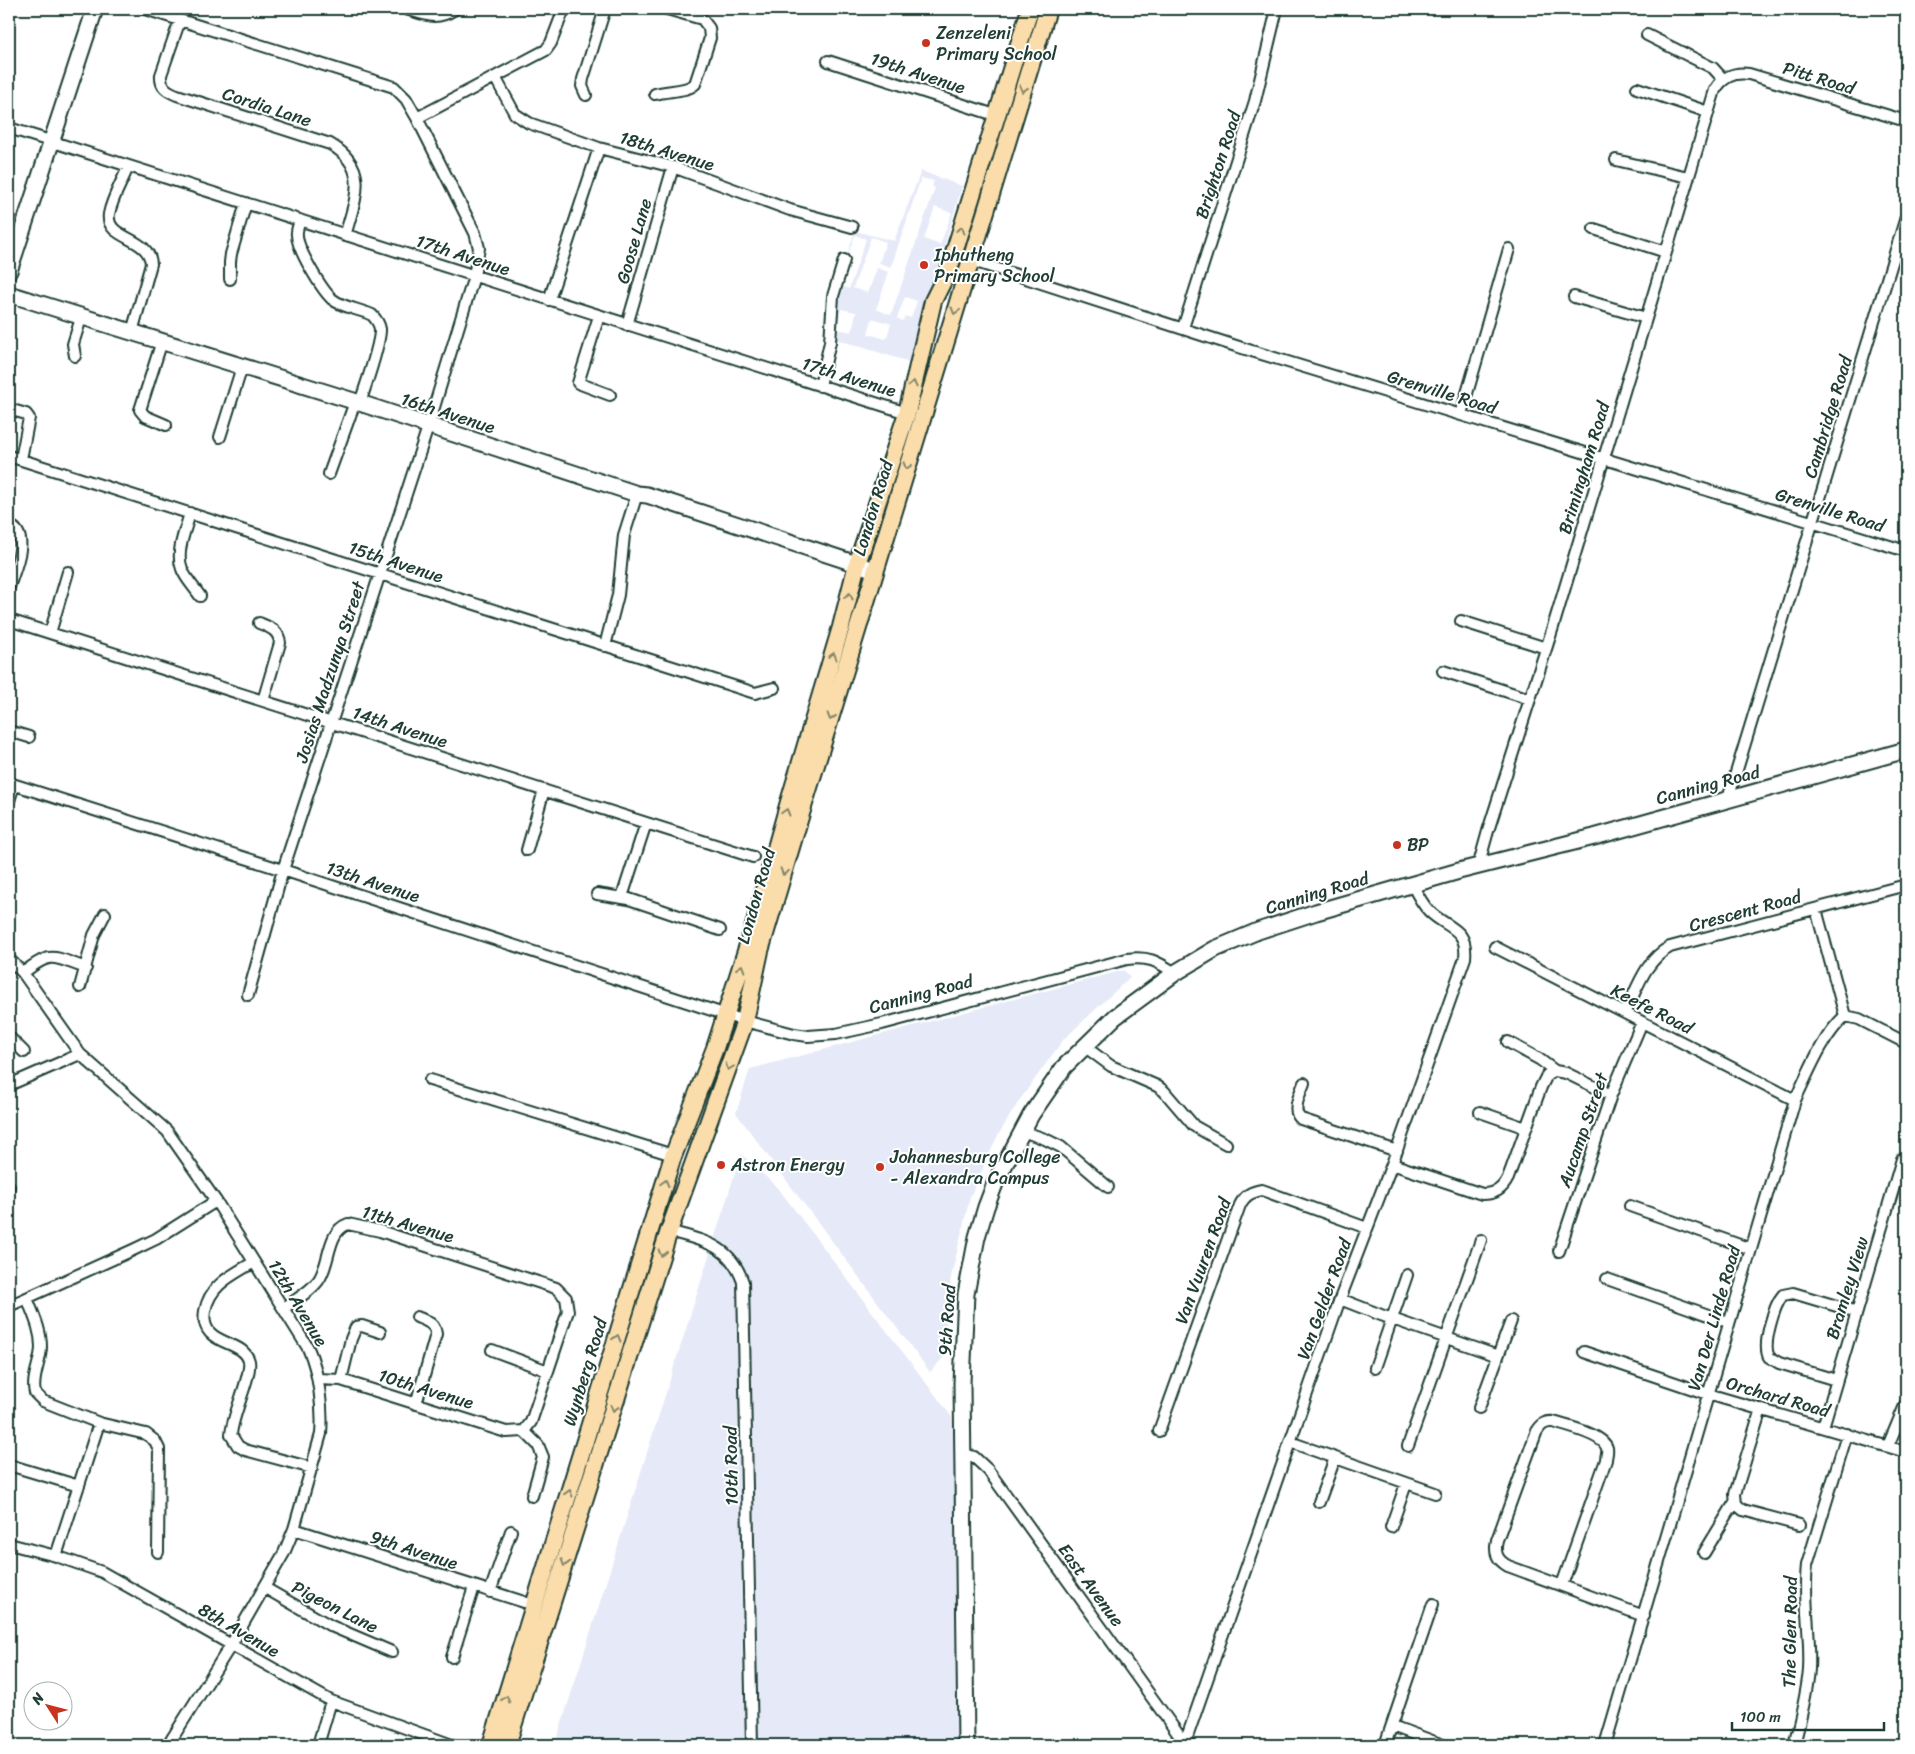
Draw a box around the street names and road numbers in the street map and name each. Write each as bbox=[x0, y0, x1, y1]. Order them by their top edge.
street label: 19th Avenue bbox=[866, 43, 970, 103]
street label: Pitt Road bbox=[1779, 52, 1861, 105]
street label: Cordia Lane bbox=[218, 78, 316, 136]
street label: Brighton Road bbox=[1185, 105, 1251, 223]
street label: 18th Avenue bbox=[615, 121, 719, 181]
street label: Goose Lane bbox=[607, 195, 661, 287]
street label: 17th Avenue bbox=[412, 225, 515, 285]
street label: 17th Avenue bbox=[798, 347, 901, 407]
street label: Cambridge Road bbox=[1794, 350, 1862, 482]
street label: Grenville Road bbox=[1383, 360, 1502, 424]
street label: 16th Avenue bbox=[397, 383, 500, 443]
street label: Brimingham Road bbox=[1549, 396, 1620, 538]
street label: London Road bbox=[843, 455, 903, 560]
street label: Grenville Road bbox=[1771, 478, 1890, 542]
street label: 15th Avenue bbox=[344, 532, 448, 592]
street label: Josias Madzunya Street bbox=[285, 576, 375, 768]
street label: 14th Avenue bbox=[348, 697, 452, 758]
street label: Canning Road bbox=[1652, 755, 1765, 814]
street label: London Road bbox=[727, 843, 785, 948]
street label: 13th Avenue bbox=[322, 852, 424, 912]
street label: Canning Road bbox=[1261, 862, 1374, 924]
street label: Crescent Road bbox=[1685, 880, 1806, 941]
street label: Canning Road bbox=[865, 964, 978, 1023]
street label: Keefe Road bbox=[1605, 974, 1700, 1044]
street label: Aucamp Street bbox=[1548, 1067, 1618, 1193]
street label: Van Vuuren Road bbox=[1165, 1192, 1241, 1329]
street label: 11th Avenue bbox=[358, 1196, 458, 1253]
street label: Van Gelder Road bbox=[1287, 1232, 1361, 1364]
street label: Bramley View bbox=[1816, 1232, 1878, 1343]
street label: Van Der Linde Road bbox=[1678, 1240, 1750, 1395]
street label: 12th Avenue bbox=[259, 1253, 337, 1353]
street label: 9th Road bbox=[929, 1282, 966, 1357]
street label: Wynberg Road bbox=[553, 1313, 617, 1430]
street label: 10th Avenue bbox=[374, 1359, 478, 1419]
street label: Orchard Road bbox=[1722, 1367, 1835, 1427]
street label: 10th Road bbox=[714, 1424, 748, 1506]
street label: 9th Avenue bbox=[366, 1521, 462, 1579]
street label: East Avenue bbox=[1049, 1536, 1133, 1634]
street label: Pigeon Lane bbox=[286, 1571, 384, 1643]
street label: The Glen Road bbox=[1773, 1574, 1807, 1688]
street label: 8th Avenue bbox=[192, 1594, 286, 1667]

